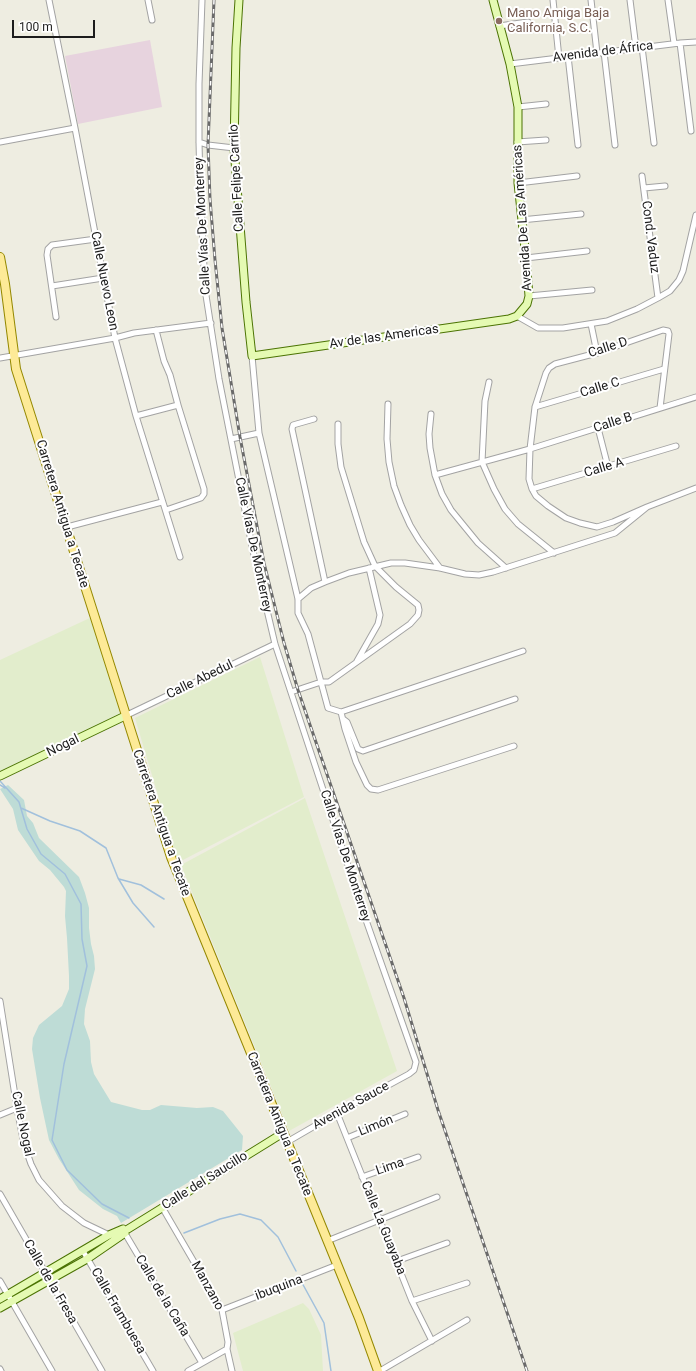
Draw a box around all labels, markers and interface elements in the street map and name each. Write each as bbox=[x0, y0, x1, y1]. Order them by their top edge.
place label: Mano Amiga Baja California, S.C. bbox=[507, 6, 609, 37]
scale bar bbox=[14, 12, 97, 38]
marker: Mano Amiga Baja California, S.C. bbox=[494, 16, 504, 26]
text: 100 m bbox=[19, 20, 53, 34]
street label: Avenida de África bbox=[552, 38, 654, 66]
street label: Calle Felipe Carrilo bbox=[226, 124, 248, 232]
street label: Avenida De Las Américas bbox=[510, 144, 536, 292]
street label: Calle Vías De Monterrey bbox=[192, 157, 214, 295]
street label: Cond. Vaduz bbox=[638, 200, 662, 274]
street label: Calle Nuevo Leon bbox=[87, 230, 121, 332]
street label: Av de las Americas bbox=[328, 322, 440, 352]
street label: Calle D bbox=[586, 334, 630, 362]
street label: Calle C bbox=[578, 375, 622, 401]
street label: Calle B bbox=[592, 409, 634, 437]
street label: Carretera Antigua a Tecate bbox=[32, 438, 92, 590]
street label: Calle A bbox=[582, 455, 626, 481]
street label: Calle Vías De Monterrey bbox=[231, 476, 275, 614]
street label: Calle Abedul bbox=[164, 657, 236, 703]
street label: Nogal bbox=[44, 731, 82, 761]
street label: Carretera Antigua a Tecate bbox=[129, 748, 193, 898]
street label: Calle Vías De Monterrey bbox=[316, 788, 374, 924]
street label: Carretera Antigua a Tecate bbox=[243, 1050, 315, 1198]
street label: Avenida Sauce bbox=[310, 1079, 392, 1133]
street label: Calle Nogal bbox=[7, 1090, 37, 1158]
street label: Limón bbox=[356, 1112, 396, 1140]
street label: Calle del Saucillo bbox=[159, 1148, 251, 1214]
street label: Lima bbox=[374, 1155, 406, 1179]
street label: Calle La Guayaba bbox=[357, 1179, 409, 1277]
street label: Calle de la Fresa bbox=[20, 1237, 80, 1327]
street label: Calle de la Caña bbox=[131, 1252, 193, 1340]
street label: Manzano bbox=[187, 1259, 227, 1313]
street label: Calle Frambuesa bbox=[87, 1265, 149, 1357]
street label: ibuquina bbox=[253, 1272, 305, 1304]

